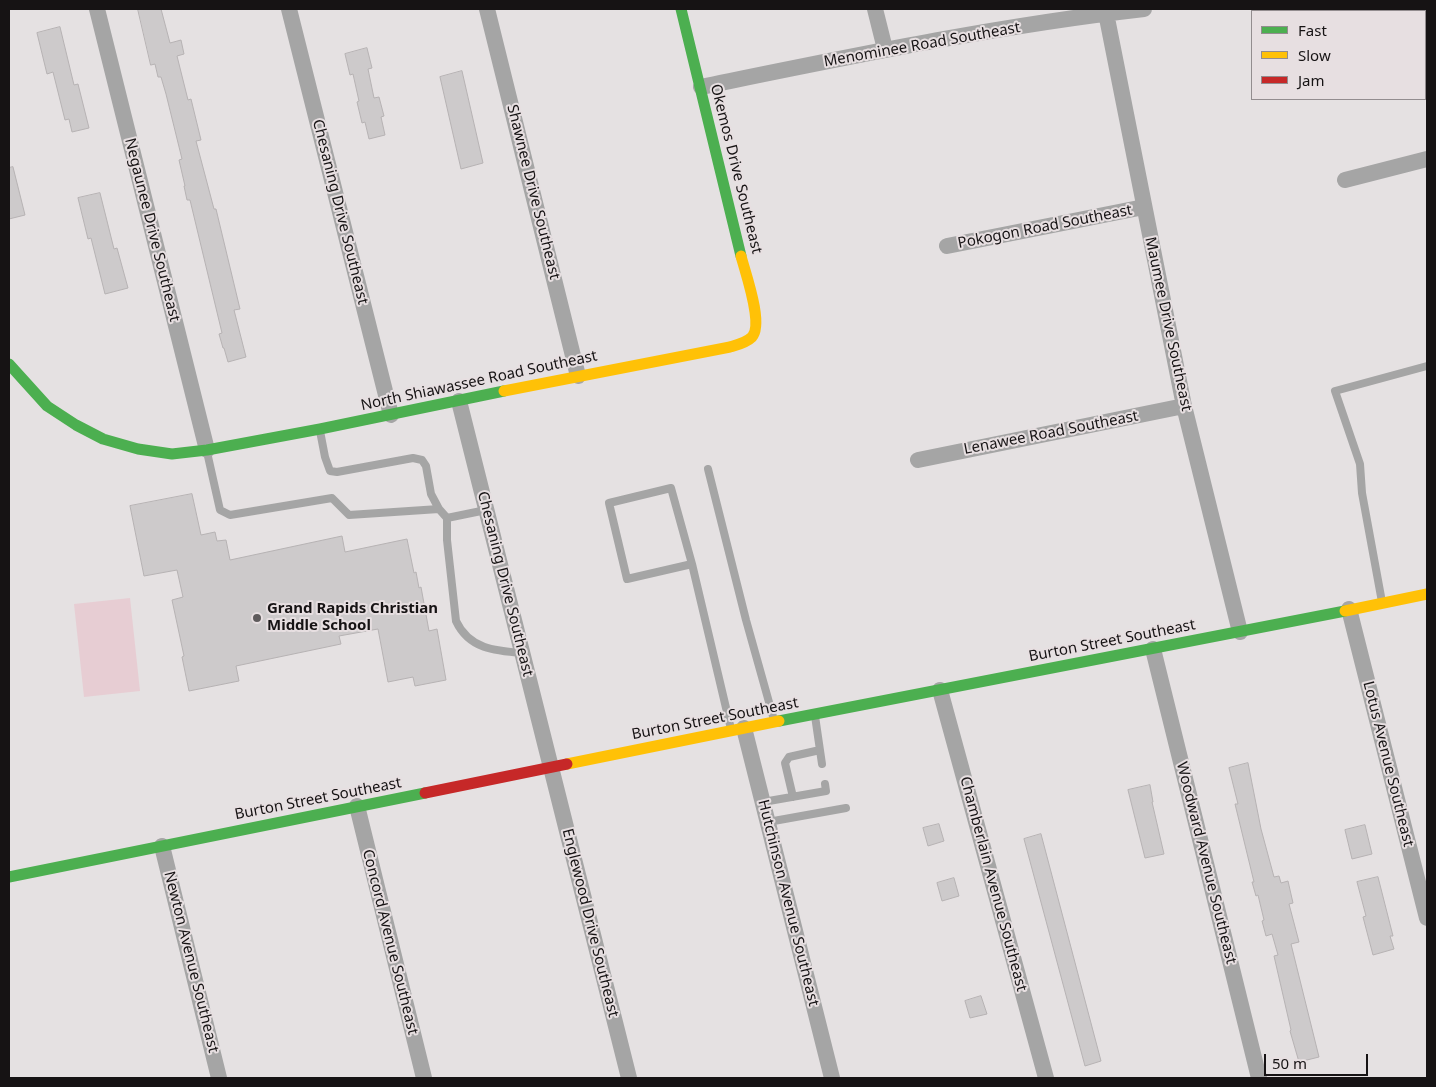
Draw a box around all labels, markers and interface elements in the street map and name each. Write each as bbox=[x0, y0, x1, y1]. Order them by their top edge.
legend bbox=[1251, 10, 1426, 100]
street label: Menominee Road Southeast bbox=[822, 19, 1022, 71]
text: Fast bbox=[1298, 20, 1327, 40]
text: Slow bbox=[1298, 45, 1331, 65]
text: Jam bbox=[1298, 70, 1325, 90]
street label: Okemos Drive Southeast bbox=[706, 82, 766, 256]
street label: Shawnee Drive Southeast bbox=[503, 103, 563, 281]
street label: Chesaning Drive Southeast bbox=[308, 118, 372, 306]
street label: Negaunee Drive Southeast bbox=[120, 136, 184, 324]
street label: Pokogon Road Southeast bbox=[956, 201, 1134, 253]
street label: Maumee Drive Southeast bbox=[1141, 235, 1195, 413]
street label: North Shiawassee Road Southeast bbox=[359, 347, 599, 415]
street label: Lenawee Road Southeast bbox=[962, 407, 1140, 459]
street label: Chesaning Drive Southeast bbox=[473, 490, 537, 678]
place label: Grand Rapids Christian Middle School bbox=[267, 600, 438, 635]
marker: Grand Rapids Christian Middle School bbox=[251, 612, 263, 624]
street label: Burton Street Southeast bbox=[1027, 616, 1197, 666]
street label: Lotus Avenue Southeast bbox=[1359, 679, 1417, 849]
street label: Burton Street Southeast bbox=[630, 694, 800, 744]
street label: Woodward Avenue Southeast bbox=[1172, 760, 1240, 966]
street label: Burton Street Southeast bbox=[233, 774, 403, 824]
street label: Chamberlain Avenue Southeast bbox=[956, 775, 1030, 993]
street label: Hutchinson Avenue Southeast bbox=[754, 798, 822, 1008]
street label: Englewood Drive Southeast bbox=[558, 827, 622, 1019]
street label: Concord Avenue Southeast bbox=[358, 847, 422, 1037]
street label: Newton Avenue Southeast bbox=[160, 869, 222, 1055]
scale bar bbox=[1266, 1044, 1370, 1076]
text: 50 m bbox=[1272, 1053, 1307, 1073]

